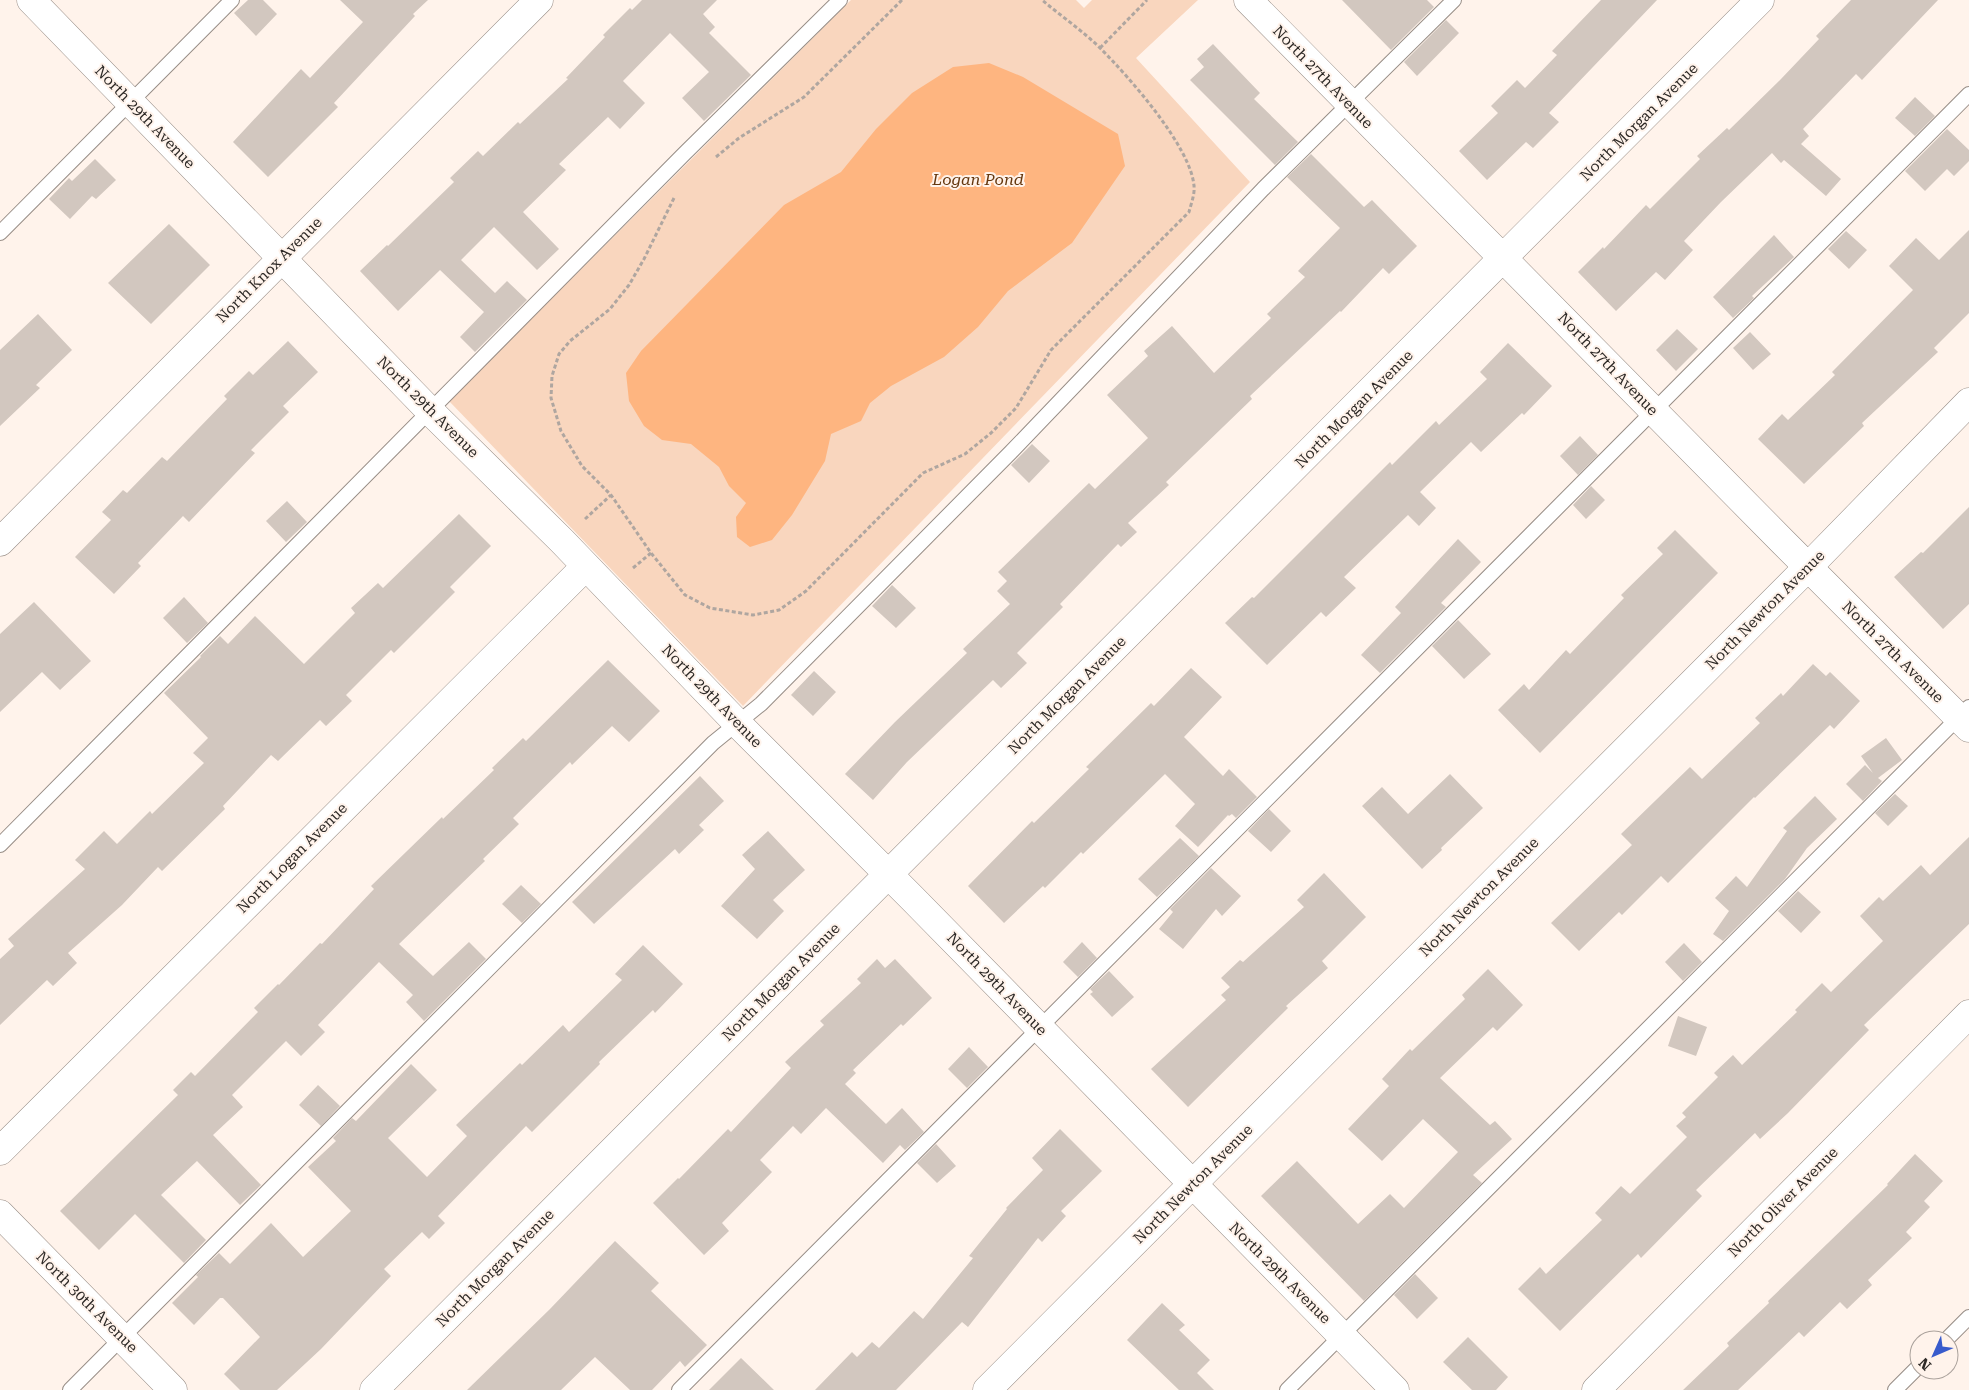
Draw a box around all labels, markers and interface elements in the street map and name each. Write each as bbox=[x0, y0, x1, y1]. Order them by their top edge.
street label: North 27th Avenue bbox=[1269, 22, 1377, 132]
street label: North Morgan Avenue bbox=[1576, 59, 1702, 185]
street label: North 29th Avenue bbox=[91, 62, 199, 172]
water label: Logan Pond bbox=[931, 170, 1024, 189]
street label: North Knox Avenue bbox=[212, 213, 326, 327]
street label: North 27th Avenue bbox=[1554, 309, 1662, 419]
street label: North Morgan Avenue bbox=[1291, 346, 1417, 472]
street label: North 29th Avenue bbox=[373, 352, 483, 462]
street label: North Newton Avenue bbox=[1702, 547, 1828, 673]
street label: North 27th Avenue bbox=[1838, 597, 1948, 707]
street label: North Morgan Avenue bbox=[1004, 632, 1130, 758]
street label: North 29th Avenue bbox=[658, 641, 766, 751]
street label: North Logan Avenue bbox=[233, 799, 351, 917]
street label: North Newton Avenue bbox=[1416, 834, 1542, 960]
street label: North Morgan Avenue bbox=[718, 919, 844, 1045]
street label: North 29th Avenue bbox=[943, 929, 1051, 1039]
street label: North Newton Avenue bbox=[1130, 1121, 1256, 1247]
street label: North Oliver Avenue bbox=[1724, 1143, 1842, 1261]
street label: North Morgan Avenue bbox=[432, 1205, 558, 1331]
street label: North 29th Avenue bbox=[1225, 1218, 1335, 1328]
street label: North 30th Avenue bbox=[32, 1247, 142, 1357]
north arrow bbox=[1909, 1330, 1959, 1380]
text: N bbox=[1915, 1355, 1934, 1374]

